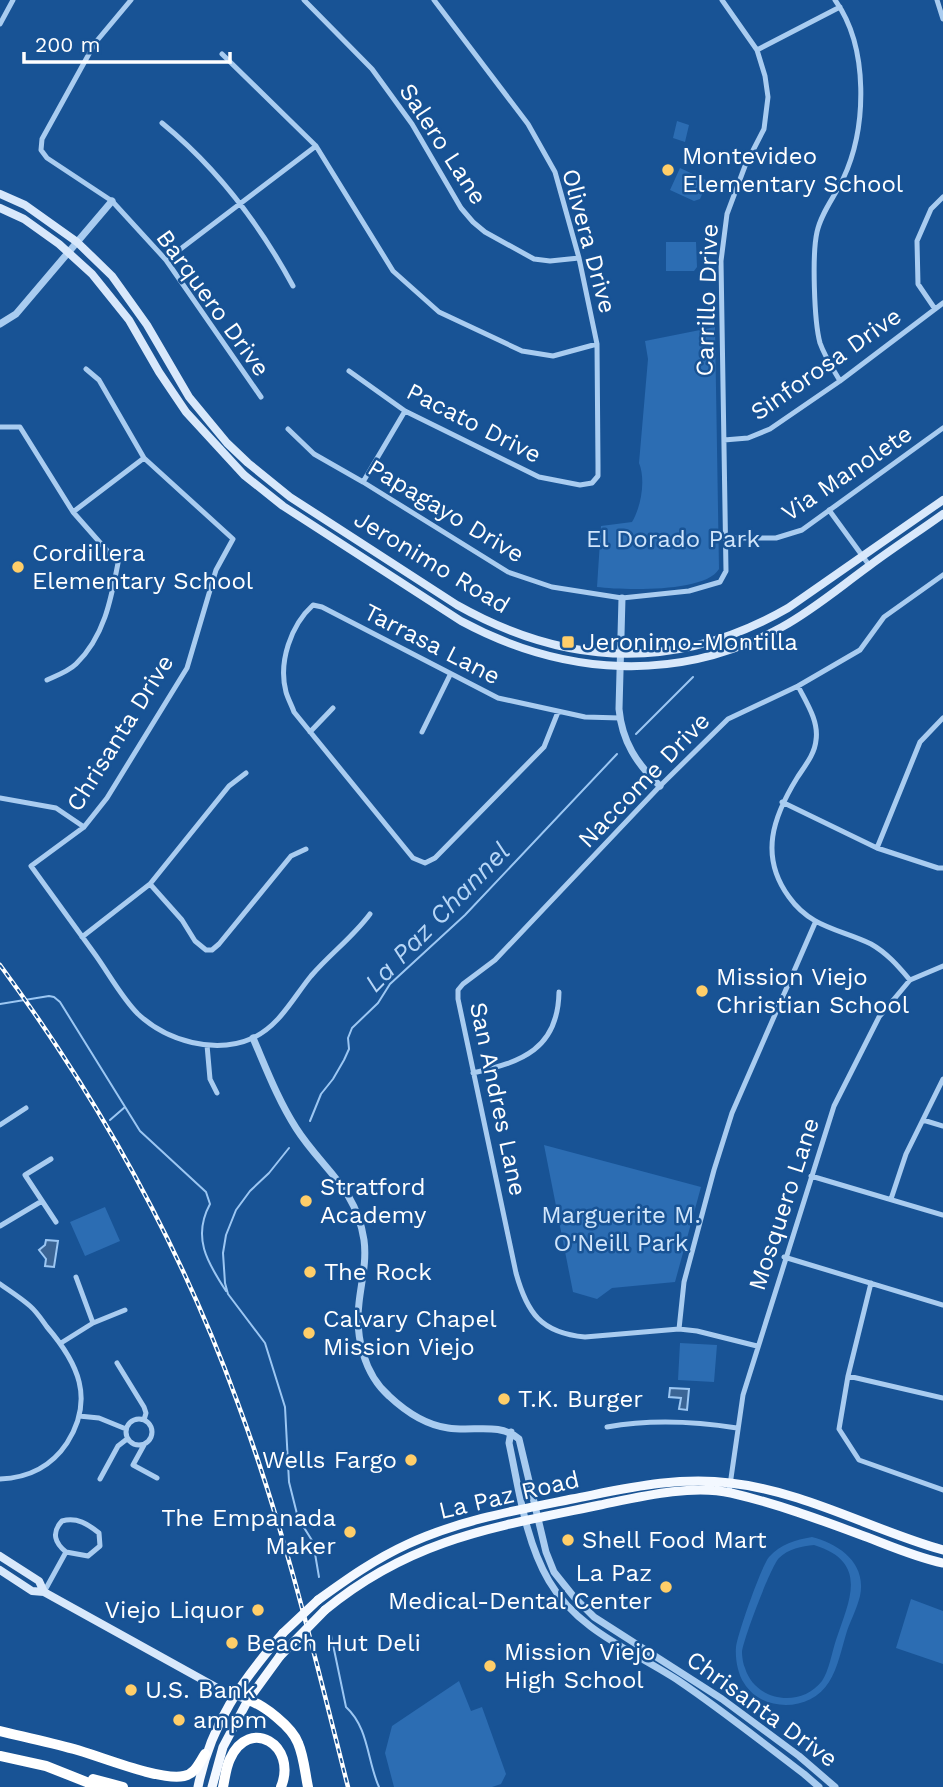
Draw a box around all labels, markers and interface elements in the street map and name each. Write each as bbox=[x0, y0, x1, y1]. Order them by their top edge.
scale bar bbox=[24, 21, 231, 65]
text: 200 m bbox=[35, 32, 101, 57]
street label: Salero Lane bbox=[394, 78, 492, 210]
place label: Montevideo Elementary School bbox=[682, 142, 904, 198]
marker: Montevideo Elementary School bbox=[660, 162, 676, 178]
street label: Olivera Drive bbox=[556, 166, 622, 316]
street label: Carrillo Drive bbox=[690, 223, 724, 377]
street label: Barquero Drive bbox=[151, 224, 275, 382]
street label: Sinforosa Drive bbox=[745, 302, 907, 426]
street label: Pacato Drive bbox=[402, 377, 546, 469]
street label: Via Manolete bbox=[777, 419, 917, 527]
street label: Papagayo Drive bbox=[363, 453, 529, 569]
street label: Jeronimo Road bbox=[349, 505, 515, 619]
park label: El Dorado Park bbox=[586, 525, 760, 553]
place label: Cordillera Elementary School bbox=[32, 539, 254, 595]
marker: Cordillera Elementary School bbox=[10, 559, 26, 575]
street label: Tarrasa Lane bbox=[359, 598, 505, 690]
place label: Jeronimo-Montilla bbox=[582, 628, 798, 656]
marker: Jeronimo-Montilla bbox=[560, 634, 576, 650]
street label: Chrisanta Drive bbox=[61, 650, 179, 816]
street label: Naccome Drive bbox=[572, 707, 716, 853]
water label: La Paz Channel bbox=[358, 836, 516, 998]
place label: Mission Viejo Christian School bbox=[716, 963, 910, 1019]
marker: Mission Viejo Christian School bbox=[694, 983, 710, 999]
street label: San Andres Lane bbox=[464, 1000, 532, 1198]
street label: Mosquero Lane bbox=[743, 1114, 825, 1294]
place label: Stratford Academy bbox=[320, 1173, 427, 1229]
marker: Stratford Academy bbox=[298, 1193, 314, 1209]
park label: Marguerite M. O'Neill Park bbox=[541, 1201, 701, 1257]
place label: The Rock bbox=[324, 1258, 432, 1286]
marker: The Rock bbox=[302, 1264, 318, 1280]
place label: Calvary Chapel Mission Viejo bbox=[323, 1305, 497, 1361]
marker: Calvary Chapel Mission Viejo bbox=[301, 1325, 317, 1341]
place label: T.K. Burger bbox=[518, 1385, 643, 1413]
marker: T.K. Burger bbox=[496, 1391, 512, 1407]
place label: Wells Fargo bbox=[262, 1446, 397, 1474]
marker: Wells Fargo bbox=[403, 1452, 419, 1468]
street label: La Paz Road bbox=[436, 1465, 582, 1525]
place label: The Empanada Maker bbox=[161, 1504, 336, 1560]
marker: The Empanada Maker bbox=[342, 1524, 358, 1540]
place label: Shell Food Mart bbox=[582, 1526, 767, 1554]
marker: Shell Food Mart bbox=[560, 1532, 576, 1548]
place label: La Paz Medical-Dental Center bbox=[388, 1559, 652, 1615]
marker: La Paz Medical-Dental Center bbox=[658, 1579, 674, 1595]
place label: Viejo Liquor bbox=[104, 1596, 244, 1624]
marker: Viejo Liquor bbox=[250, 1602, 266, 1618]
place label: Beach Hut Deli bbox=[246, 1629, 421, 1657]
marker: Beach Hut Deli bbox=[224, 1635, 240, 1651]
place label: Mission Viejo High School bbox=[504, 1638, 656, 1694]
street label: Chrisanta Drive bbox=[681, 1645, 843, 1773]
marker: Mission Viejo High School bbox=[482, 1658, 498, 1674]
place label: U.S. Bank bbox=[145, 1676, 256, 1704]
marker: U.S. Bank bbox=[123, 1682, 139, 1698]
place label: ampm bbox=[193, 1706, 267, 1734]
marker: ampm bbox=[171, 1712, 187, 1728]

